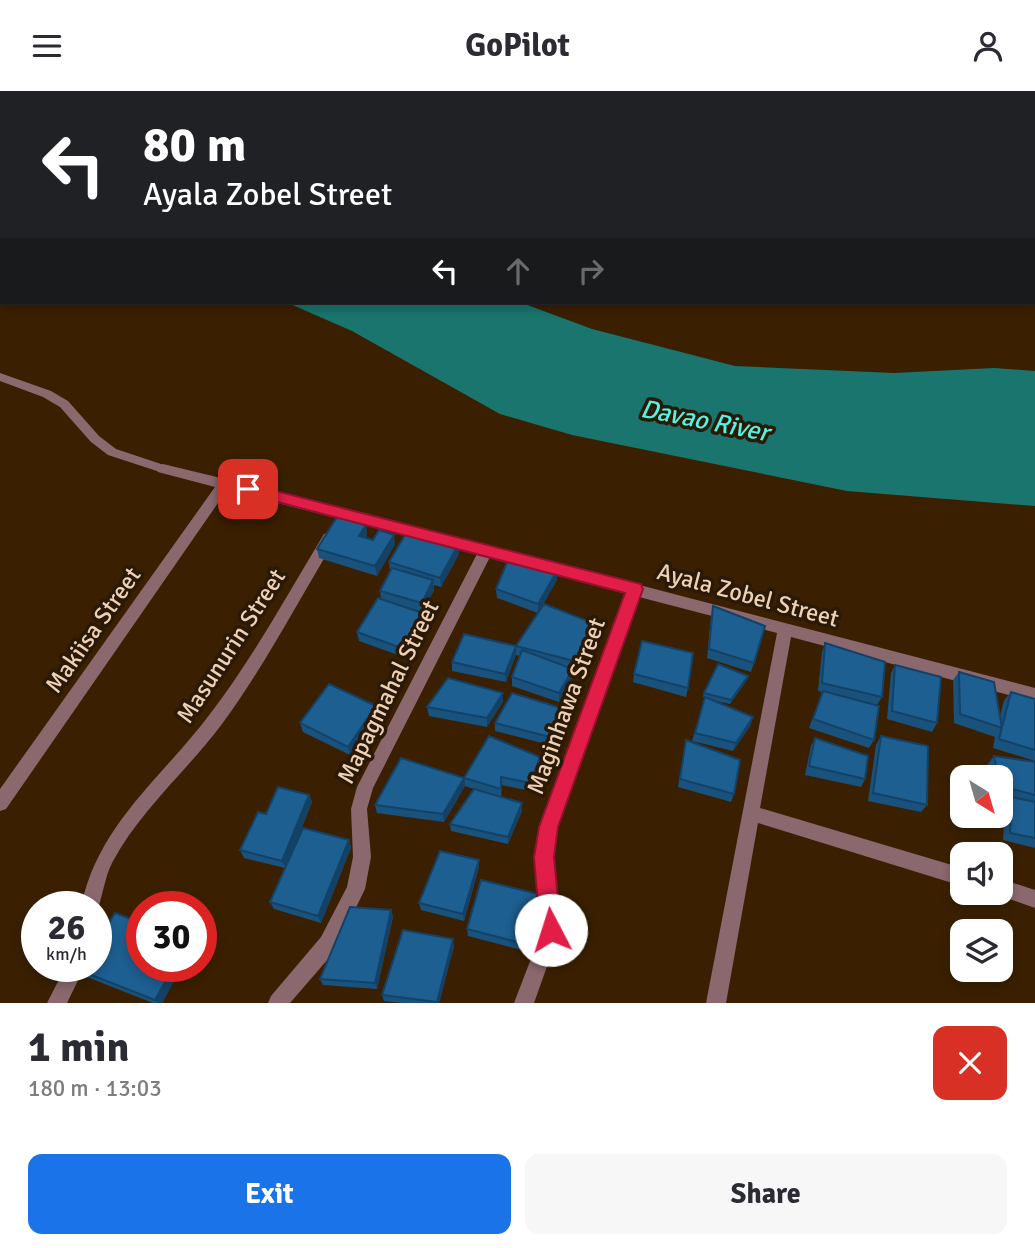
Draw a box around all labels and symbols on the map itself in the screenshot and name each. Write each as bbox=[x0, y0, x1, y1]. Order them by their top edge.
water label: Davao River bbox=[638, 393, 775, 450]
pin bbox=[218, 459, 278, 519]
street label: Ayala Zobel Street bbox=[654, 556, 842, 634]
street label: Makiisa Street bbox=[39, 561, 147, 699]
street label: Masunurin Street bbox=[170, 563, 292, 729]
street label: Mapagmahal Street bbox=[331, 595, 445, 789]
street label: Maginhawa Street bbox=[520, 614, 612, 798]
north arrow bbox=[950, 765, 1013, 828]
speed limit sign: 30 bbox=[126, 891, 217, 982]
position arrow bbox=[514, 893, 588, 967]

